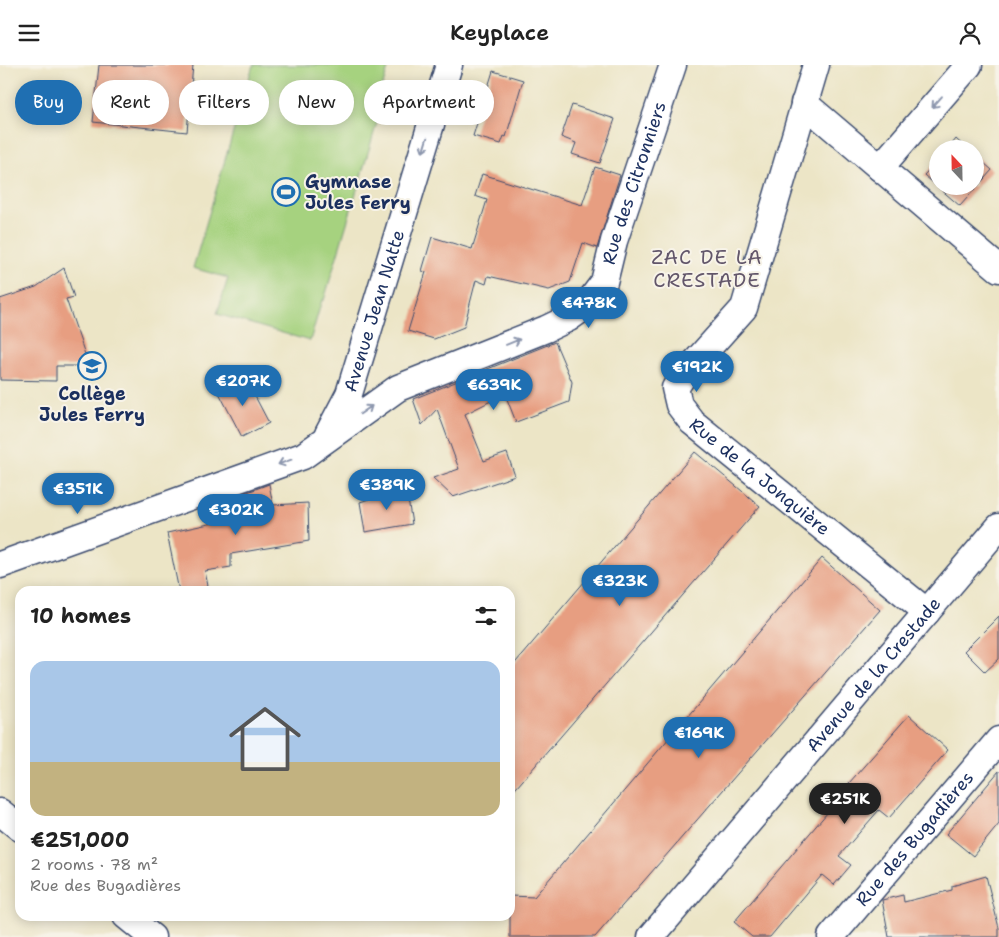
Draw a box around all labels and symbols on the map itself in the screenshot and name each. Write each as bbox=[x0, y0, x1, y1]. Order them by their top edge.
one-way arrow bbox=[932, 95, 943, 108]
street label: Rue des Citronniers bbox=[597, 98, 672, 267]
one-way arrow bbox=[420, 137, 430, 153]
north arrow bbox=[929, 140, 984, 195]
place label: Gymnase Jules Ferry bbox=[305, 170, 411, 215]
sports icon: Gymnase Jules Ferry bbox=[271, 177, 301, 207]
street label: Avenue Jean Natte bbox=[338, 227, 410, 395]
district label: ZAC DE LA CRESTADE bbox=[651, 244, 763, 293]
pin: €478K bbox=[554, 287, 624, 329]
one-way arrow bbox=[505, 337, 521, 346]
school or university icon: Collège Jules Ferry bbox=[77, 351, 107, 381]
pin: €192K bbox=[662, 351, 732, 393]
pin: €207K bbox=[208, 365, 278, 407]
pin: €639K bbox=[459, 369, 529, 411]
place label: Collège Jules Ferry bbox=[39, 382, 145, 427]
one-way arrow bbox=[359, 404, 373, 414]
street label: Rue de la Jonquière bbox=[684, 412, 835, 541]
one-way arrow bbox=[278, 458, 293, 467]
pin: €389K bbox=[352, 469, 422, 511]
pin: €351K bbox=[43, 473, 113, 515]
pin: €302K bbox=[201, 493, 271, 536]
pin: €323K bbox=[585, 565, 655, 607]
street label: Avenue de la Crestade bbox=[801, 592, 946, 757]
pin: €169K bbox=[664, 717, 734, 759]
street label: Rue des Bugadières bbox=[850, 766, 979, 911]
pin: €251K bbox=[810, 783, 880, 825]

